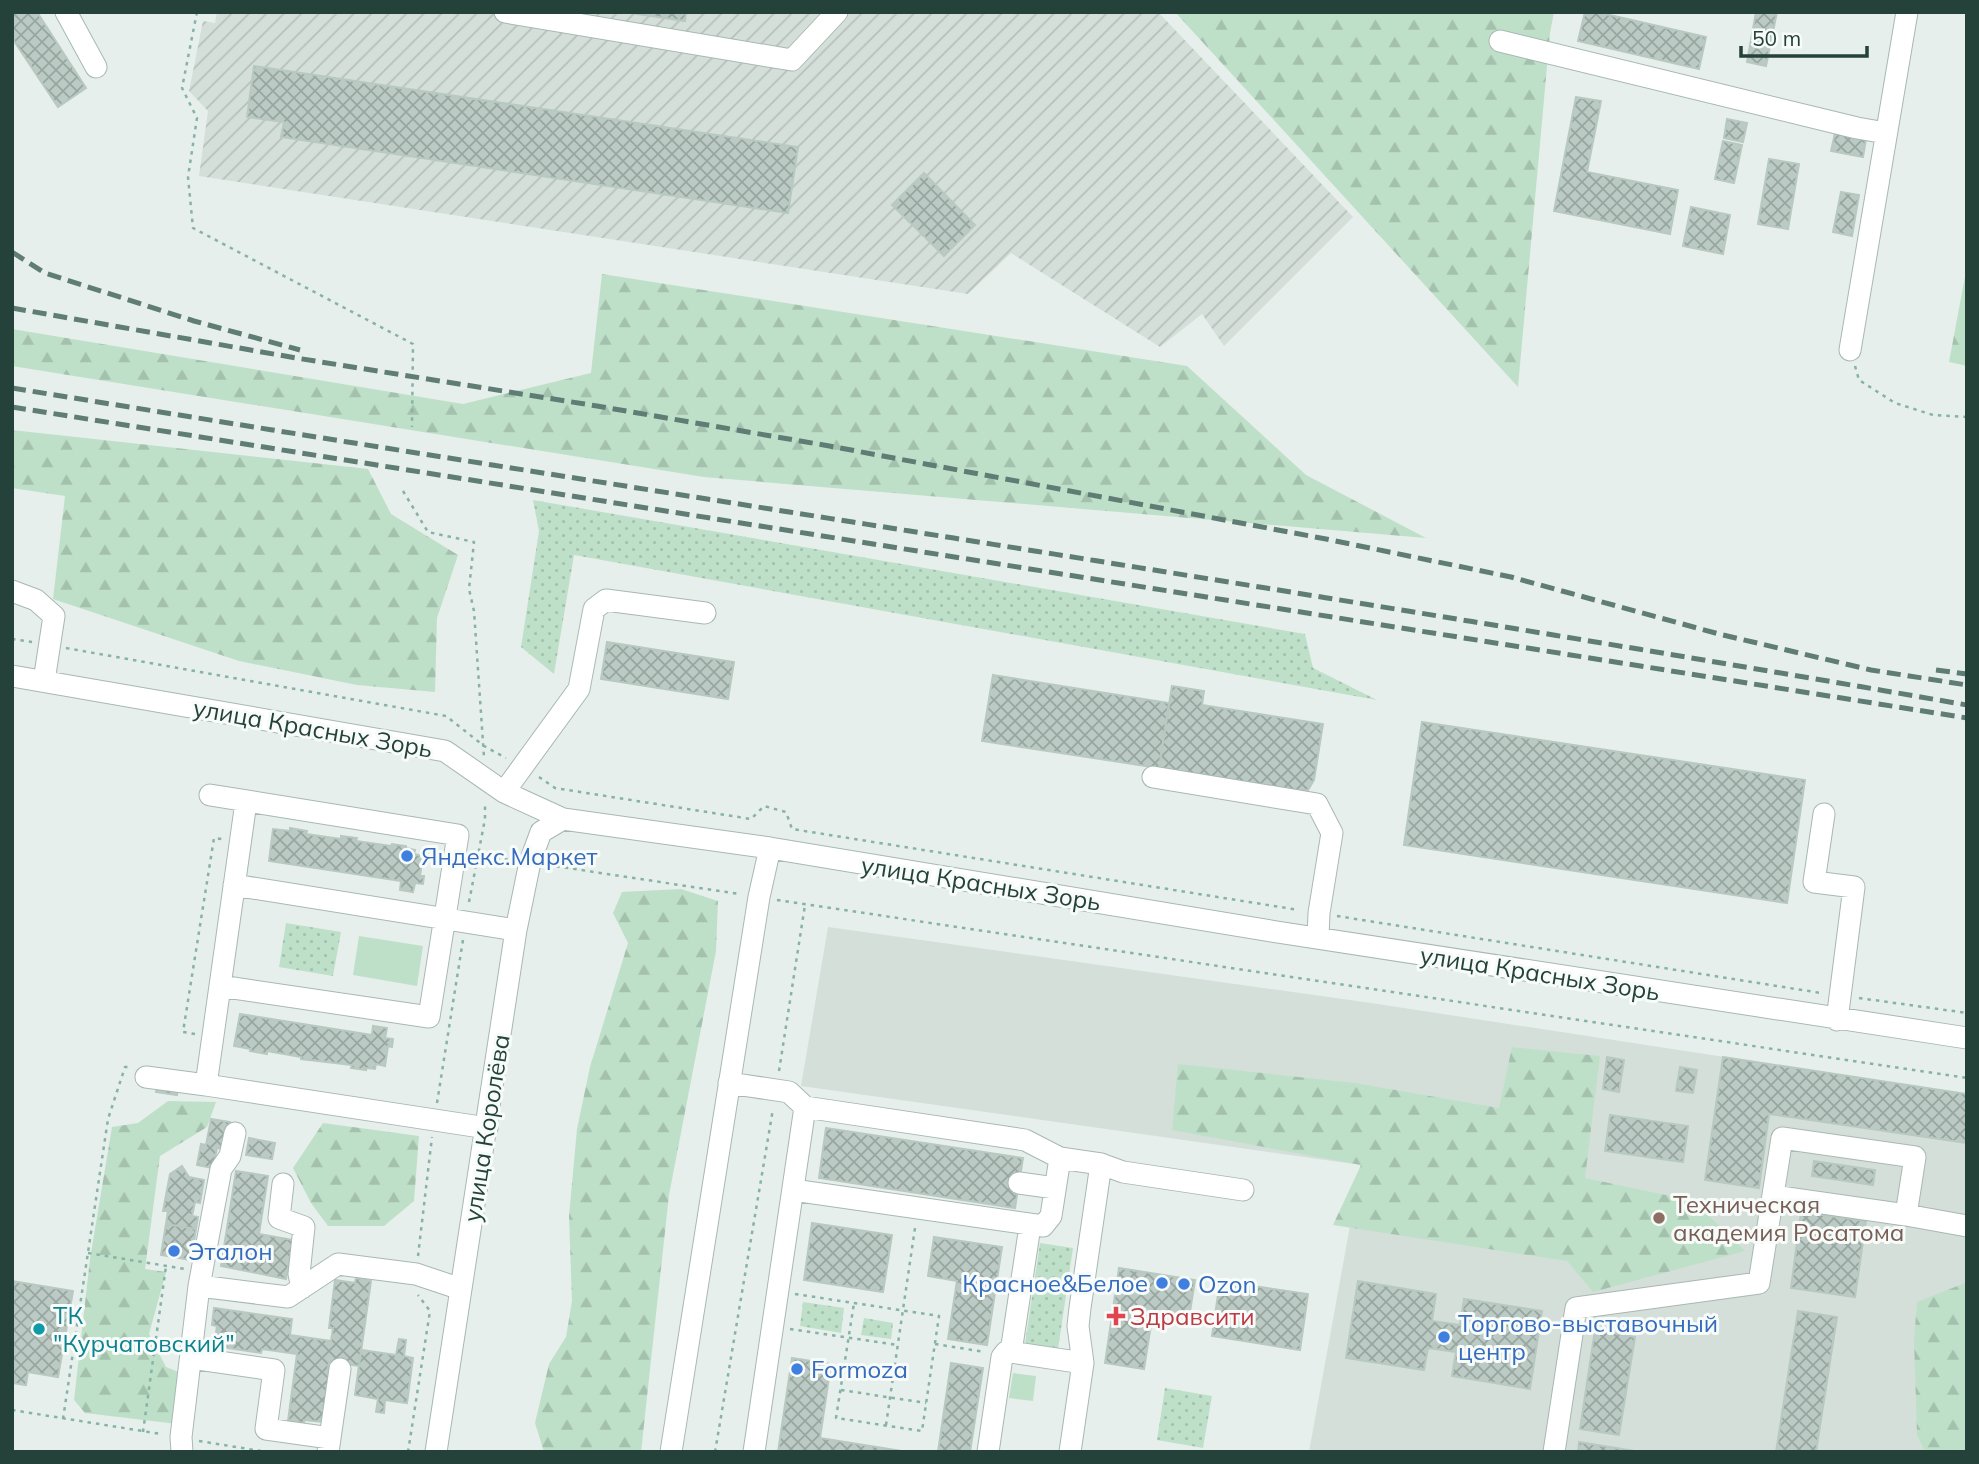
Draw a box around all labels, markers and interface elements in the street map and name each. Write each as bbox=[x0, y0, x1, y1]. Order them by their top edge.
scale bar bbox=[1741, 14, 1867, 58]
text: 50 m bbox=[1752, 25, 1801, 51]
street label: улица Красных Зорь bbox=[191, 692, 435, 764]
place label: Яндекс.Маркет bbox=[421, 841, 598, 871]
marker: Яндекс.Маркет bbox=[399, 848, 415, 864]
street label: улица Красных Зорь bbox=[859, 849, 1103, 917]
street label: улица Красных Зорь bbox=[1418, 939, 1662, 1007]
street label: улица Королёва bbox=[456, 1032, 516, 1224]
place label: Техническая академия Росатома bbox=[1673, 1189, 1905, 1247]
marker: Техническая академия Росатома bbox=[1651, 1210, 1667, 1226]
place label: Эталон bbox=[188, 1236, 273, 1266]
marker: Эталон bbox=[166, 1243, 182, 1259]
place label: Красное&Белое bbox=[962, 1268, 1148, 1298]
place label: Ozon bbox=[1198, 1269, 1257, 1299]
marker: Красное&Белое bbox=[1154, 1275, 1170, 1291]
marker: Ozon bbox=[1176, 1276, 1192, 1292]
place label: ТК "Курчатовский" bbox=[53, 1300, 235, 1358]
place label: Здравсити bbox=[1130, 1301, 1255, 1331]
marker: Здравсити bbox=[1108, 1308, 1124, 1324]
place label: Торгово-выставочный центр bbox=[1458, 1308, 1718, 1366]
marker: ТК "Курчатовский" bbox=[31, 1321, 47, 1337]
marker: Торгово-выставочный центр bbox=[1436, 1329, 1452, 1345]
place label: Formoza bbox=[811, 1354, 908, 1384]
marker: Formoza bbox=[789, 1361, 805, 1377]

